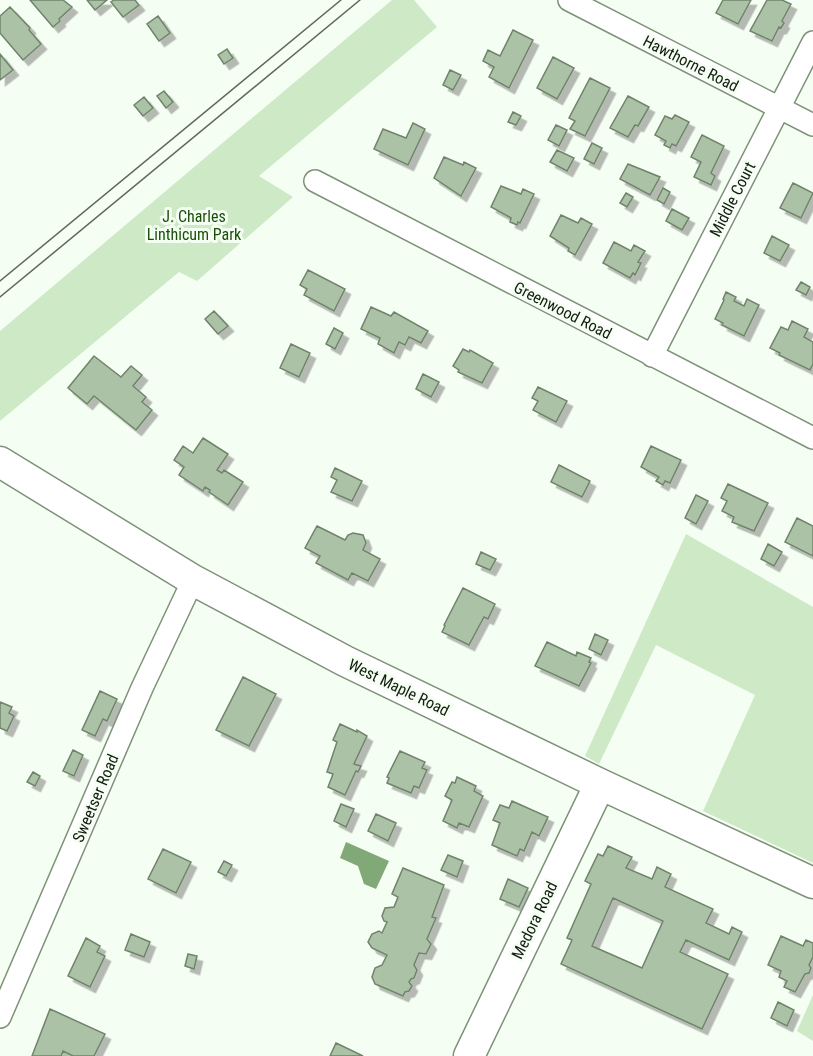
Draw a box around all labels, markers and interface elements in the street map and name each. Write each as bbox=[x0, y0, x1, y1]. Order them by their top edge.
street label: Hawthorne Road bbox=[640, 31, 742, 96]
street label: Middle Court bbox=[706, 158, 759, 240]
park label: J. Charles Linthicum Park bbox=[147, 207, 242, 244]
street label: Greenwood Road bbox=[511, 278, 615, 343]
street label: West Maple Road bbox=[345, 655, 452, 720]
street label: Sweetser Road bbox=[68, 751, 123, 845]
street label: Medora Road bbox=[508, 878, 561, 962]

